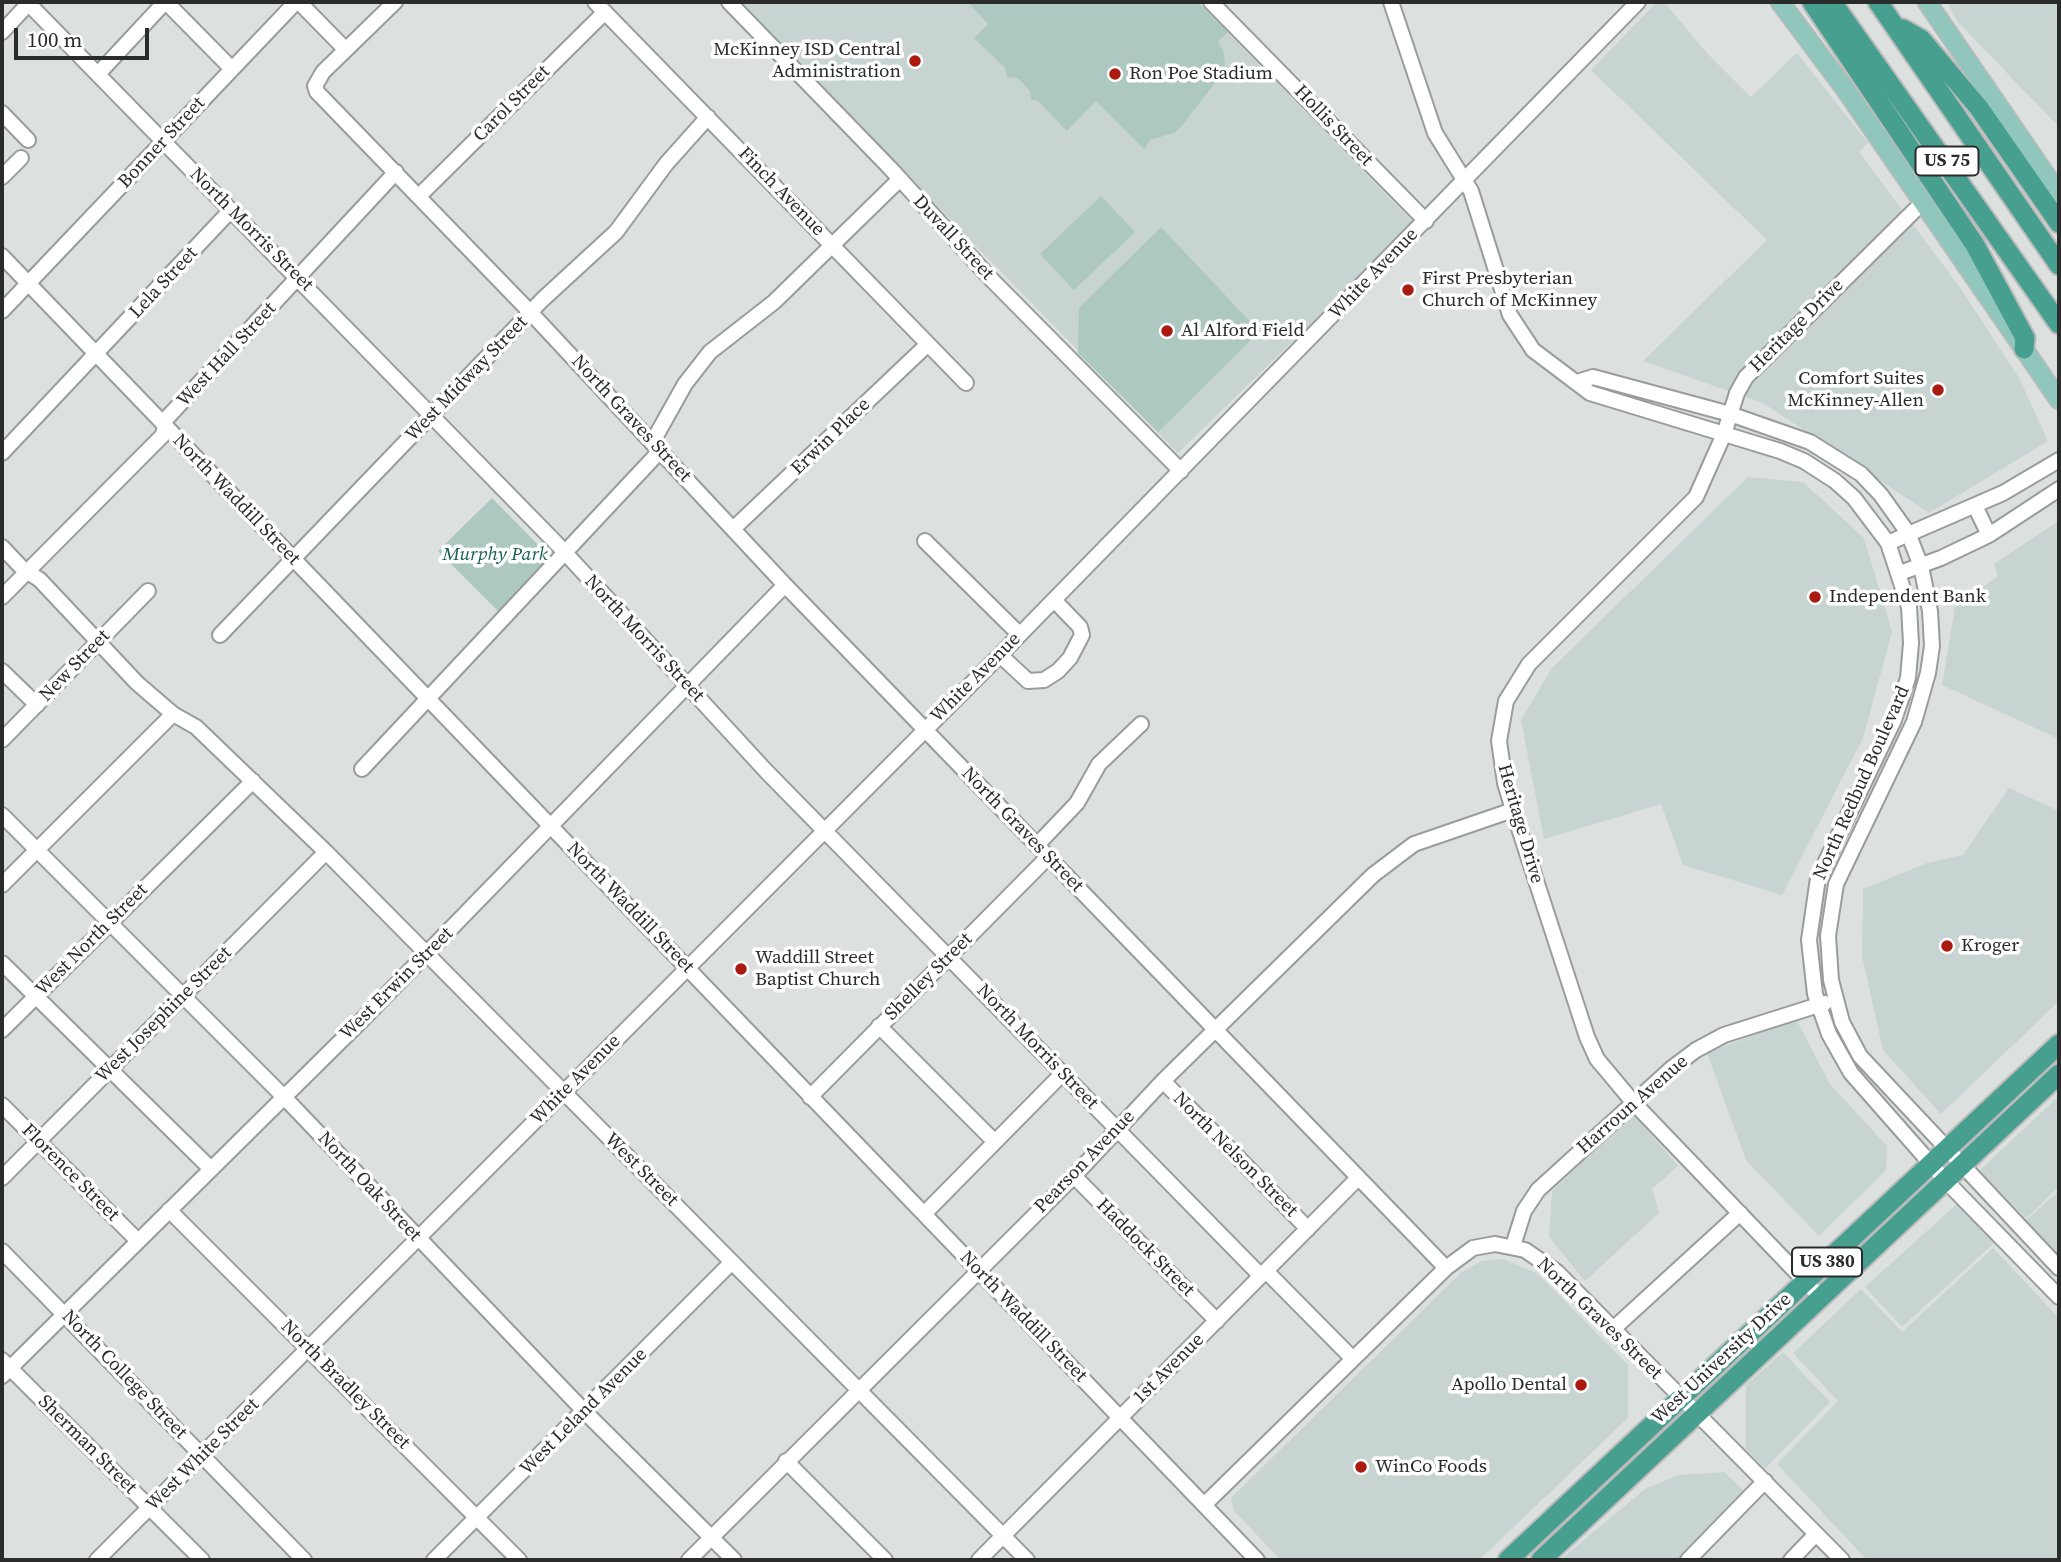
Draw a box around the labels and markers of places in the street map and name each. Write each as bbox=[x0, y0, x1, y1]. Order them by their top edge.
place label: McKinney ISD Central Administration bbox=[713, 39, 901, 83]
marker: McKinney ISD Central Administration bbox=[907, 53, 923, 69]
place label: Ron Poe Stadium bbox=[1129, 63, 1273, 85]
marker: Ron Poe Stadium bbox=[1107, 66, 1123, 82]
place label: First Presbyterian Church of McKinney bbox=[1422, 268, 1597, 312]
marker: First Presbyterian Church of McKinney bbox=[1400, 282, 1416, 298]
place label: Al Alford Field bbox=[1181, 320, 1304, 342]
marker: Al Alford Field bbox=[1159, 323, 1175, 339]
place label: Comfort Suites McKinney-Allen bbox=[1787, 368, 1924, 412]
marker: Comfort Suites McKinney-Allen bbox=[1930, 382, 1946, 398]
place label: Independent Bank bbox=[1829, 586, 1986, 608]
marker: Independent Bank bbox=[1807, 589, 1823, 605]
place label: Kroger bbox=[1961, 935, 2019, 957]
marker: Kroger bbox=[1939, 938, 1955, 954]
place label: Waddill Street Baptist Church bbox=[755, 947, 881, 991]
marker: Waddill Street Baptist Church bbox=[733, 961, 749, 977]
place label: Apollo Dental bbox=[1451, 1374, 1567, 1396]
marker: Apollo Dental bbox=[1573, 1377, 1589, 1393]
place label: WinCo Foods bbox=[1375, 1456, 1487, 1478]
marker: WinCo Foods bbox=[1353, 1459, 1369, 1475]

